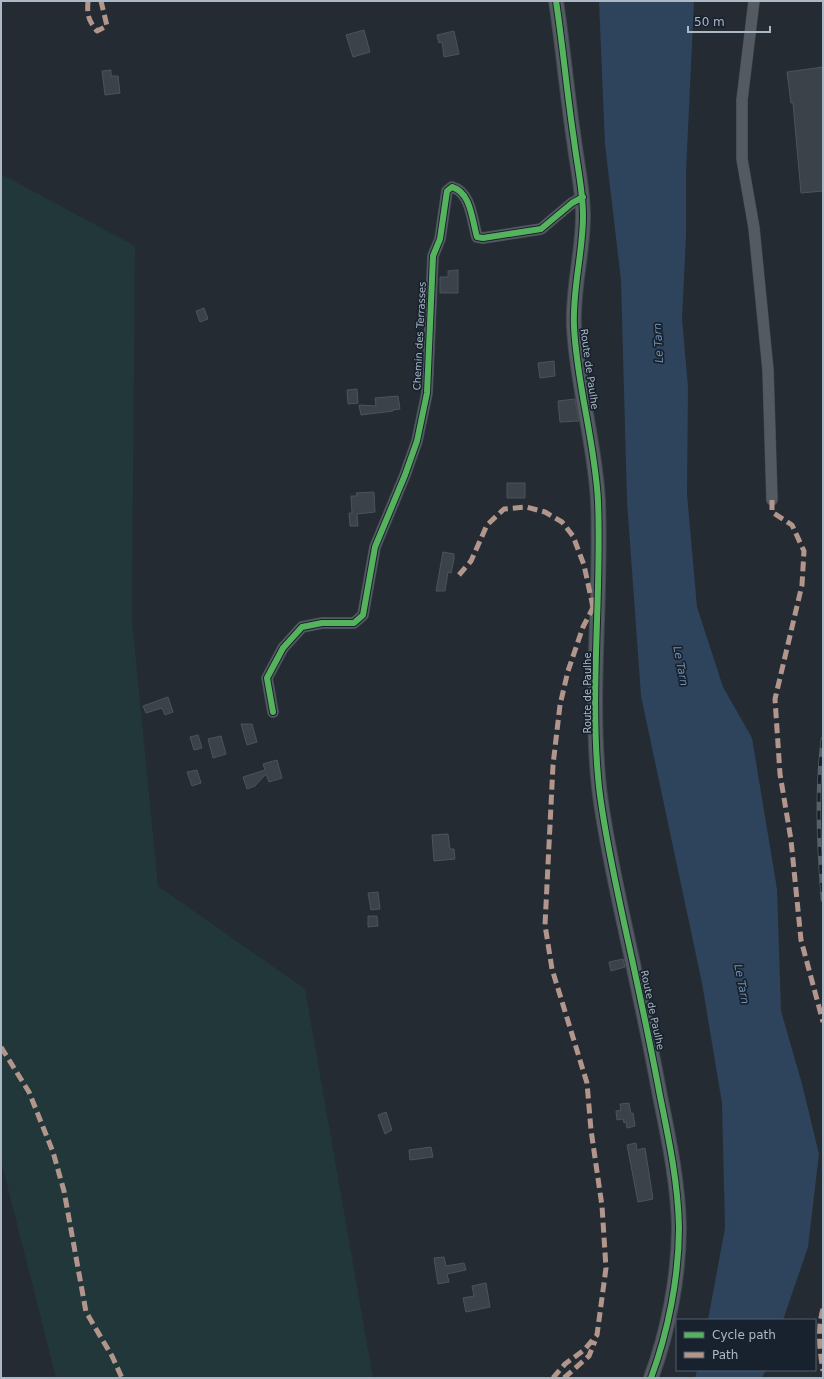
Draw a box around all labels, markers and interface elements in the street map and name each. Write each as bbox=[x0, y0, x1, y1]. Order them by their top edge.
scale bar bbox=[688, 8, 770, 34]
text: 50 m bbox=[694, 15, 725, 29]
street label: Chemin des Terrasses bbox=[411, 281, 428, 391]
water label: Le Tarn bbox=[651, 323, 666, 363]
street label: Route de Paulhe bbox=[578, 328, 601, 410]
water label: Le Tarn bbox=[670, 645, 691, 687]
street label: Route de Paulhe bbox=[582, 652, 593, 734]
water label: Le Tarn bbox=[731, 963, 752, 1005]
street label: Route de Paulhe bbox=[639, 969, 666, 1051]
legend bbox=[676, 1319, 816, 1371]
text: Cycle path bbox=[712, 1328, 776, 1342]
text: Path bbox=[712, 1348, 738, 1362]

